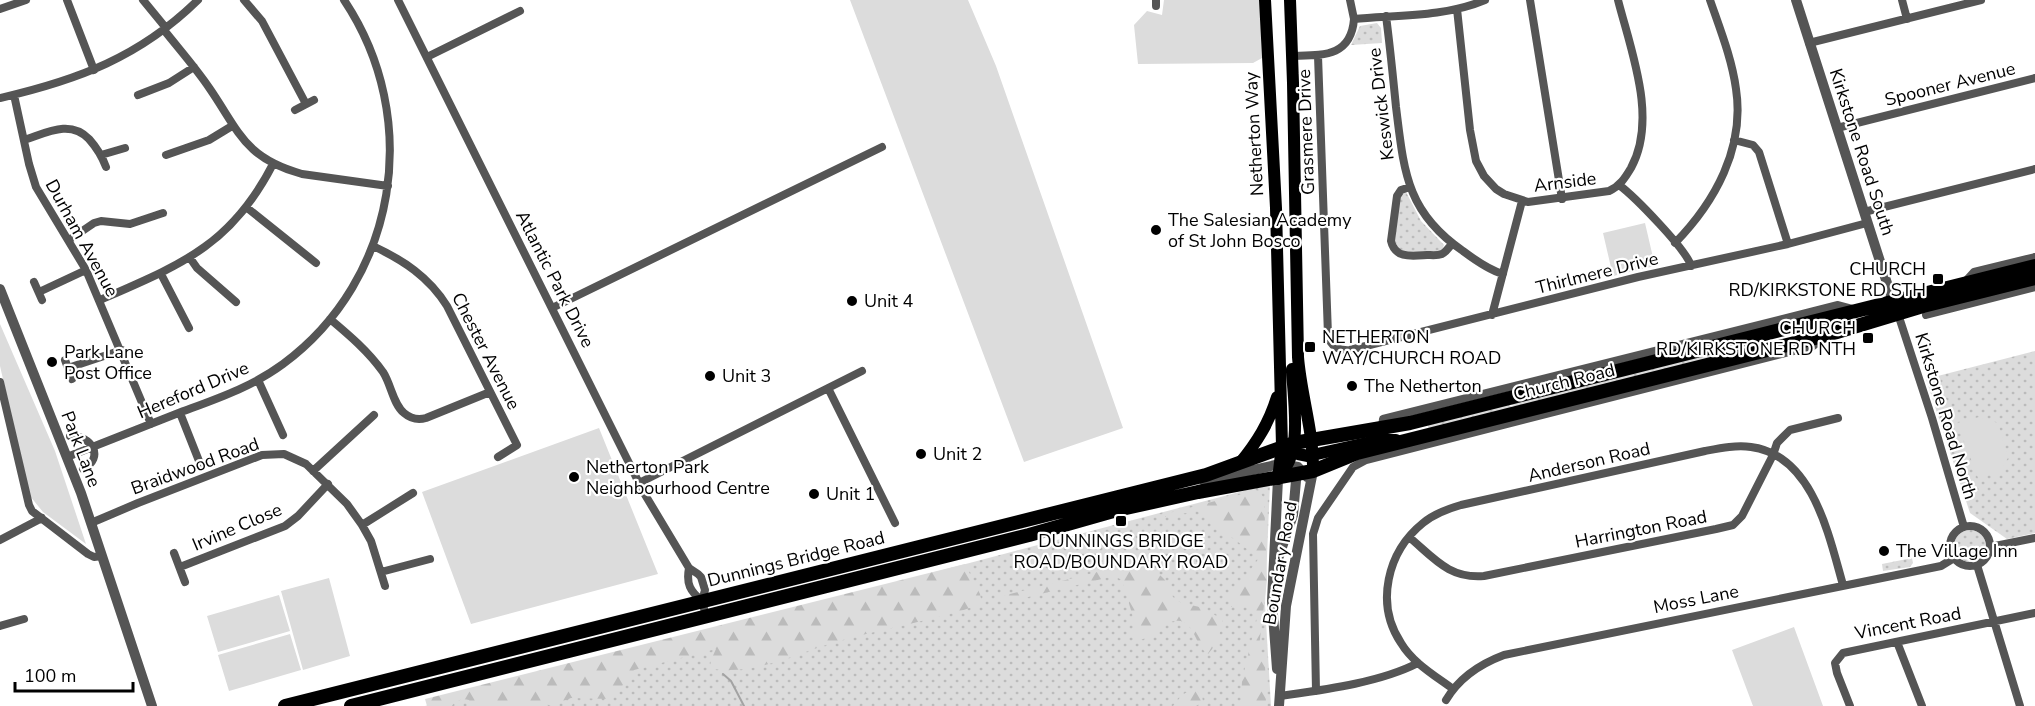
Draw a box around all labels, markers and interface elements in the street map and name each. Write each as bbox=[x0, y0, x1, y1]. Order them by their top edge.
street label: Keswick Drive bbox=[1362, 46, 1400, 162]
street label: Spooner Avenue bbox=[1882, 56, 2018, 112]
street label: Kirkstone Road South bbox=[1824, 65, 1900, 239]
street label: Grasmere Drive bbox=[1292, 69, 1320, 195]
street label: Netherton Way bbox=[1239, 70, 1269, 197]
street label: Arnside bbox=[1532, 166, 1598, 198]
street label: Durham Avenue bbox=[40, 175, 124, 301]
street label: Atlantic Park Drive bbox=[510, 206, 600, 352]
place label: The Salesian Academy of St John Bosco bbox=[1168, 208, 1352, 253]
marker: The Salesian Academy of St John Bosco bbox=[1149, 223, 1163, 237]
street label: Thirlmere Drive bbox=[1533, 246, 1661, 300]
place label: CHURCH RD/KIRKSTONE RD STH bbox=[1729, 257, 1926, 302]
marker: CHURCH RD/KIRKSTONE RD STH bbox=[1931, 272, 1945, 286]
street label: Chester Avenue bbox=[446, 288, 526, 414]
place label: Unit 4 bbox=[864, 289, 913, 313]
marker: Unit 4 bbox=[845, 294, 859, 308]
place label: CHURCH RD/KIRKSTONE RD NTH bbox=[1656, 316, 1856, 361]
place label: NETHERTON WAY/CHURCH ROAD bbox=[1322, 325, 1501, 370]
street label: Kirkstone Road North bbox=[1909, 330, 1983, 502]
marker: CHURCH RD/KIRKSTONE RD NTH bbox=[1861, 331, 1875, 345]
place label: Park Lane Post Office bbox=[64, 340, 152, 385]
marker: NETHERTON WAY/CHURCH ROAD bbox=[1303, 340, 1317, 354]
marker: Park Lane Post Office bbox=[45, 355, 59, 369]
street label: Hereford Drive bbox=[134, 356, 252, 424]
street label: Church Road bbox=[1511, 358, 1617, 406]
place label: Unit 3 bbox=[722, 364, 771, 388]
marker: Unit 3 bbox=[703, 369, 717, 383]
place label: The Netherton bbox=[1364, 374, 1482, 398]
marker: The Netherton bbox=[1345, 379, 1359, 393]
street label: Park Lane bbox=[56, 408, 106, 490]
street label: Braidwood Road bbox=[128, 432, 262, 500]
street label: Anderson Road bbox=[1525, 436, 1653, 488]
place label: Unit 2 bbox=[933, 442, 982, 466]
marker: Unit 2 bbox=[914, 447, 928, 461]
place label: Netherton Park Neighbourhood Centre bbox=[586, 455, 770, 500]
marker: Netherton Park Neighbourhood Centre bbox=[567, 470, 581, 484]
place label: Unit 1 bbox=[826, 482, 875, 506]
marker: Unit 1 bbox=[807, 487, 821, 501]
street label: Irvine Close bbox=[189, 497, 285, 557]
street label: Boundary Road bbox=[1257, 499, 1303, 627]
street label: Harrington Road bbox=[1573, 504, 1709, 554]
marker: DUNNINGS BRIDGE ROAD/BOUNDARY ROAD bbox=[1114, 514, 1128, 528]
street label: Dunnings Bridge Road bbox=[705, 525, 887, 593]
place label: DUNNINGS BRIDGE ROAD/BOUNDARY ROAD bbox=[1014, 529, 1228, 574]
place label: The Village Inn bbox=[1896, 539, 2018, 563]
marker: The Village Inn bbox=[1877, 544, 1891, 558]
street label: Moss Lane bbox=[1651, 579, 1741, 619]
street label: Vincent Road bbox=[1852, 601, 1963, 645]
scale bar bbox=[15, 655, 134, 693]
text: 100 m bbox=[24, 664, 76, 688]

